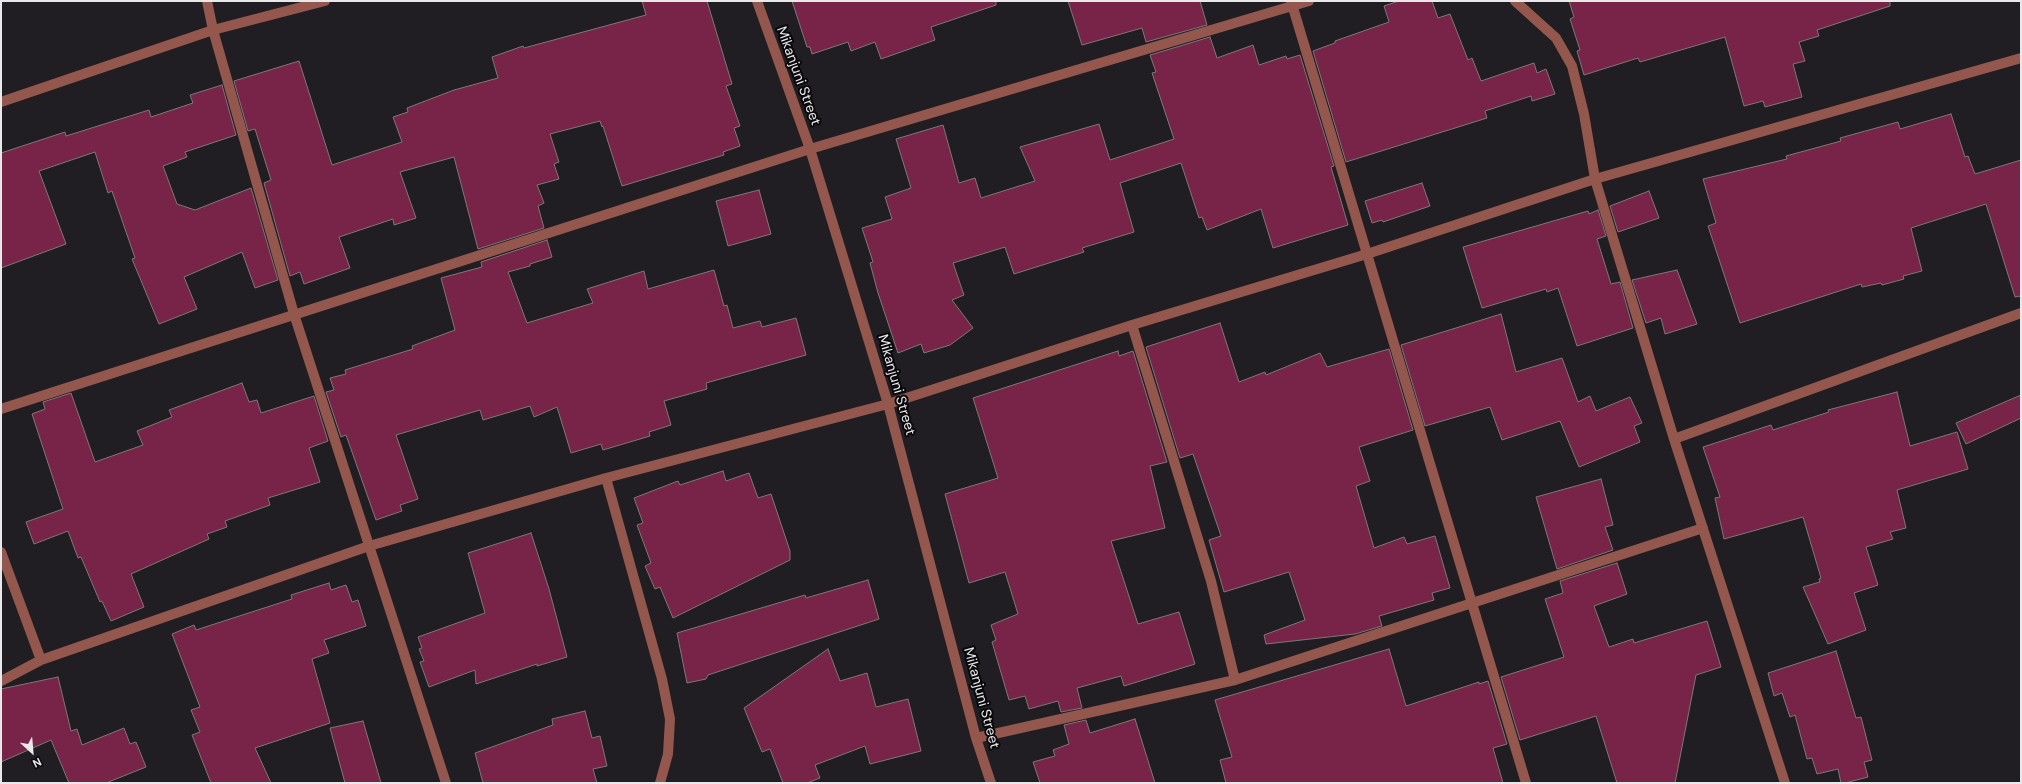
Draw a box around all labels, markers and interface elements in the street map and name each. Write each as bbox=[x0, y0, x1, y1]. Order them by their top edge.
street label: Mikanjuni Street bbox=[772, 24, 824, 128]
street label: Mikanjuni Street bbox=[874, 333, 918, 437]
street label: Mikanjuni Street bbox=[959, 646, 1003, 750]
north arrow bbox=[12, 732, 52, 772]
text: N bbox=[31, 755, 44, 771]

